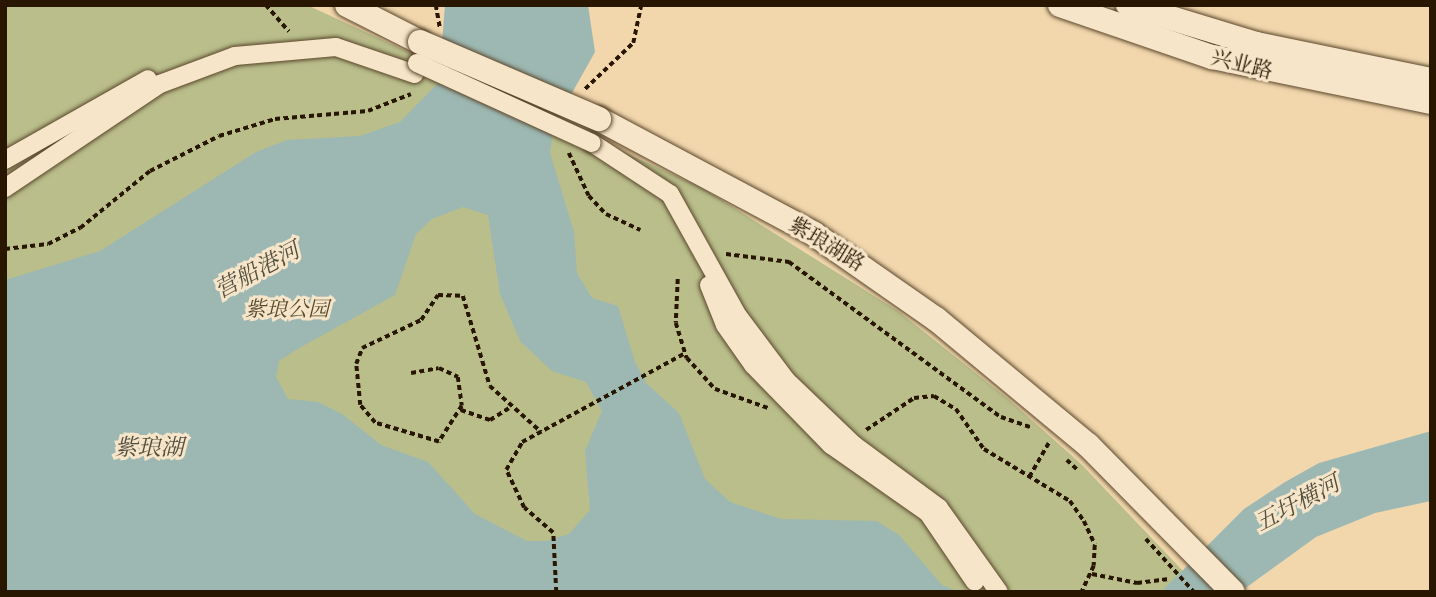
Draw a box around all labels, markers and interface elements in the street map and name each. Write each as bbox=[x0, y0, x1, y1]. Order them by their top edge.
street label: 兴业路 bbox=[1208, 44, 1276, 84]
street label: 紫琅湖路 bbox=[785, 212, 869, 276]
water label: 营船港河 bbox=[210, 236, 304, 304]
park label: 紫琅公园 bbox=[245, 296, 329, 322]
water label: 紫琅湖 bbox=[115, 433, 183, 461]
water label: 五圩横河 bbox=[1250, 469, 1344, 537]

